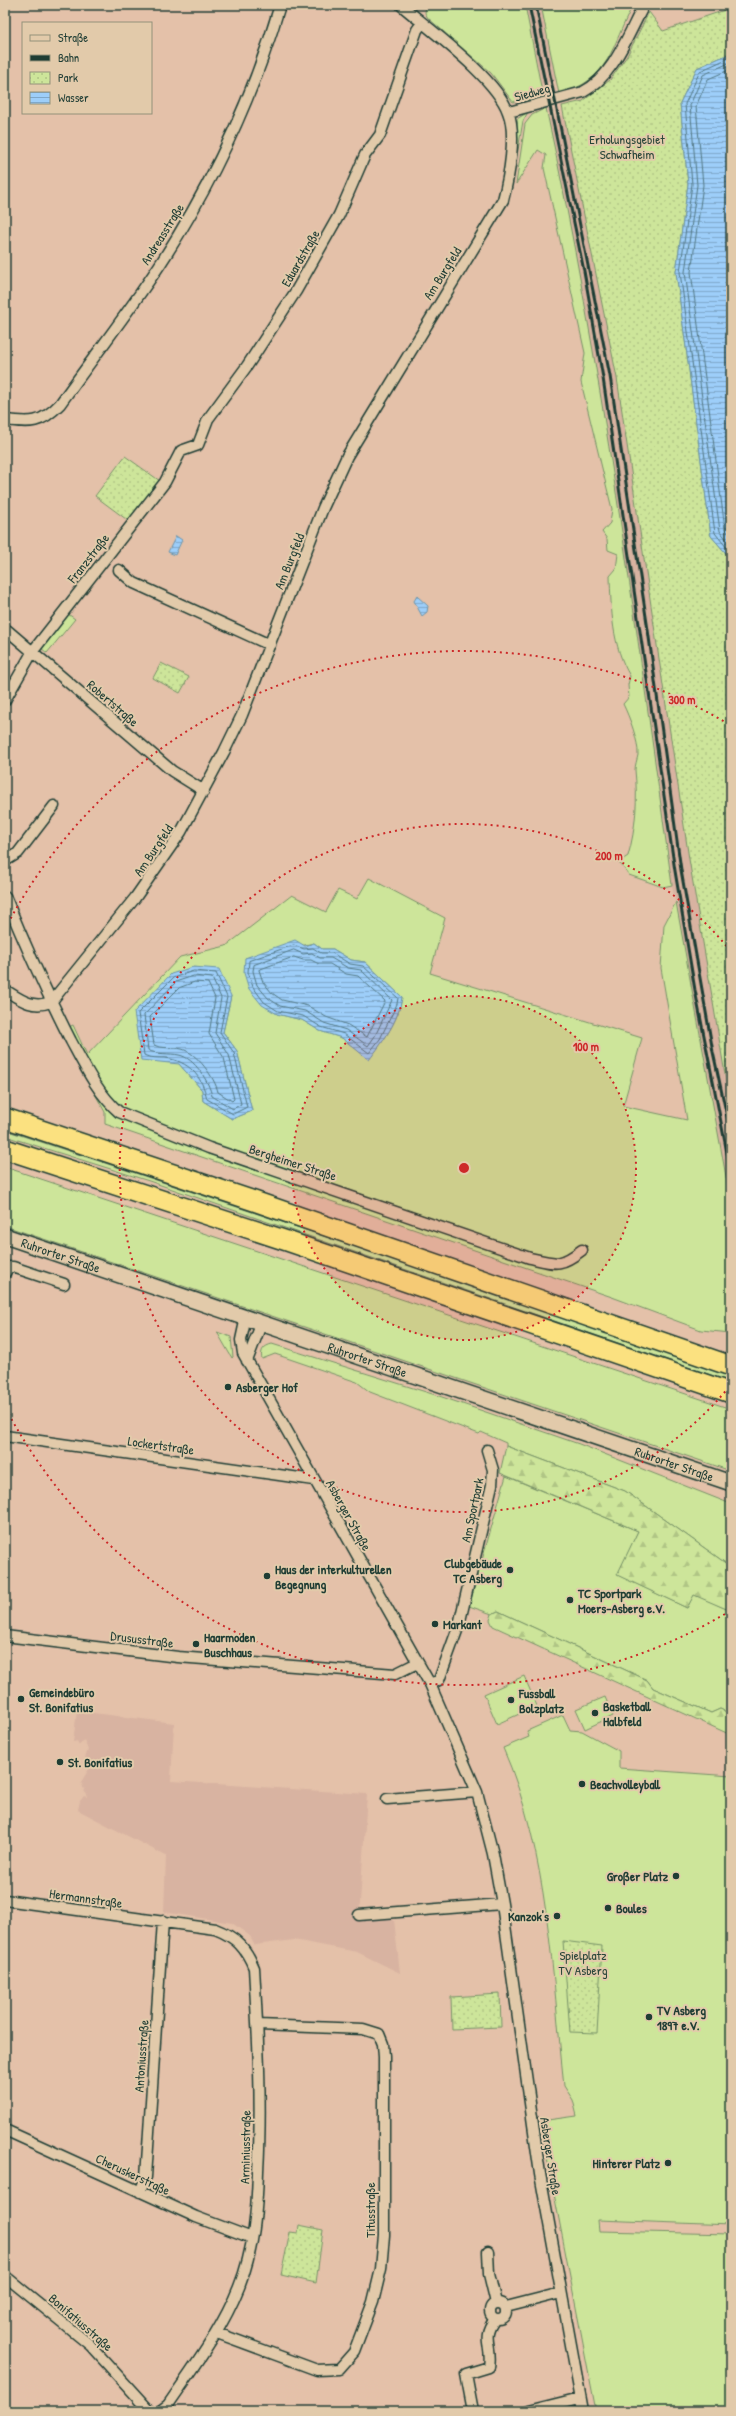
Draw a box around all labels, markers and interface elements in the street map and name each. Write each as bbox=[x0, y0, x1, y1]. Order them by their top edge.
legend bbox=[22, 22, 152, 114]
text: Straße bbox=[58, 29, 88, 46]
text: Bahn bbox=[58, 49, 79, 66]
text: Park bbox=[58, 69, 78, 86]
street label: Siedweg bbox=[512, 78, 552, 106]
text: Wasser bbox=[58, 89, 89, 106]
park label: Erholungsgebiet Schwafheim bbox=[589, 130, 665, 163]
street label: Andreasstraße bbox=[136, 200, 188, 268]
street label: Eduardstraße bbox=[276, 226, 324, 290]
street label: Am Burgfeld bbox=[419, 243, 465, 303]
street label: Franzstraße bbox=[62, 530, 113, 587]
street label: Am Burgfeld bbox=[270, 530, 308, 592]
street label: Robertstraße bbox=[83, 676, 143, 730]
text: 300 m bbox=[668, 691, 696, 708]
street label: Am Burgfeld bbox=[129, 820, 177, 880]
text: 200 m bbox=[595, 847, 623, 864]
text: 100 m bbox=[573, 1038, 599, 1055]
street label: Bergheimer Straße bbox=[247, 1139, 339, 1185]
centre of rings bbox=[457, 1161, 471, 1175]
street label: Ruhrorter Straße bbox=[19, 1233, 103, 1277]
street label: Ruhrorter Straße bbox=[326, 1338, 409, 1381]
place label: Asberger Hof bbox=[236, 1378, 298, 1397]
marker: Asberger Hof bbox=[223, 1382, 233, 1392]
street label: Lockertstraße bbox=[127, 1431, 195, 1459]
street label: Ruhrorter Straße bbox=[633, 1442, 716, 1485]
street label: Asberger Straße bbox=[322, 1476, 376, 1554]
street label: Am Sportpark bbox=[456, 1476, 488, 1544]
place label: Clubgebäude TC Asberg bbox=[444, 1554, 503, 1588]
place label: Haus der interkulturellen Begegnung bbox=[275, 1560, 392, 1594]
marker: Clubgebäude TC Asberg bbox=[505, 1565, 515, 1575]
marker: Haus der interkulturellen Begegnung bbox=[262, 1571, 272, 1581]
place label: TC Sportpark Moers-Asberg e.V. bbox=[577, 1584, 665, 1618]
marker: TC Sportpark Moers-Asberg e.V. bbox=[565, 1595, 575, 1605]
place label: Markant bbox=[443, 1615, 482, 1633]
marker: Markant bbox=[430, 1619, 440, 1629]
street label: Drususstraße bbox=[110, 1626, 174, 1652]
place label: Haarmoden Buschhaus bbox=[204, 1628, 256, 1661]
marker: Haarmoden Buschhaus bbox=[191, 1639, 201, 1649]
place label: Gemeindebüro St. Bonifatius bbox=[29, 1683, 95, 1716]
place label: Fussball Bolzplatz bbox=[518, 1684, 564, 1718]
marker: Gemeindebüro St. Bonifatius bbox=[16, 1694, 26, 1704]
marker: Fussball Bolzplatz bbox=[506, 1695, 516, 1705]
place label: Basketball Halbfeld bbox=[603, 1697, 651, 1730]
marker: Basketball Halbfeld bbox=[590, 1708, 600, 1718]
place label: St. Bonifatius bbox=[68, 1753, 132, 1771]
marker: St. Bonifatius bbox=[55, 1757, 65, 1767]
place label: Beachvolleyball bbox=[590, 1775, 661, 1794]
marker: Beachvolleyball bbox=[577, 1779, 587, 1789]
place label: Großer Platz bbox=[607, 1867, 668, 1886]
marker: Großer Platz bbox=[671, 1871, 681, 1881]
street label: Hermannstraße bbox=[48, 1884, 124, 1912]
place label: Boules bbox=[616, 1899, 647, 1917]
marker: Boules bbox=[603, 1903, 613, 1913]
place label: Kanzok's bbox=[508, 1907, 549, 1925]
marker: Kanzok's bbox=[552, 1911, 562, 1921]
park label: Spielplatz TV Asberg bbox=[558, 1946, 608, 1979]
place label: TV Asberg 1897 e.V. bbox=[656, 2001, 706, 2034]
marker: TV Asberg 1897 e.V. bbox=[644, 2012, 654, 2022]
street label: Antoniusstraße bbox=[129, 2019, 153, 2093]
street label: Arminiusstraße bbox=[235, 2110, 255, 2184]
street label: Asberger Straße bbox=[536, 2116, 566, 2196]
street label: Cheruskerstraße bbox=[93, 2149, 173, 2199]
place label: Hinterer Platz bbox=[592, 2154, 660, 2172]
marker: Hinterer Platz bbox=[663, 2158, 673, 2168]
street label: Titusstraße bbox=[361, 2182, 379, 2238]
street label: Bonifatiusstraße bbox=[45, 2289, 117, 2355]

